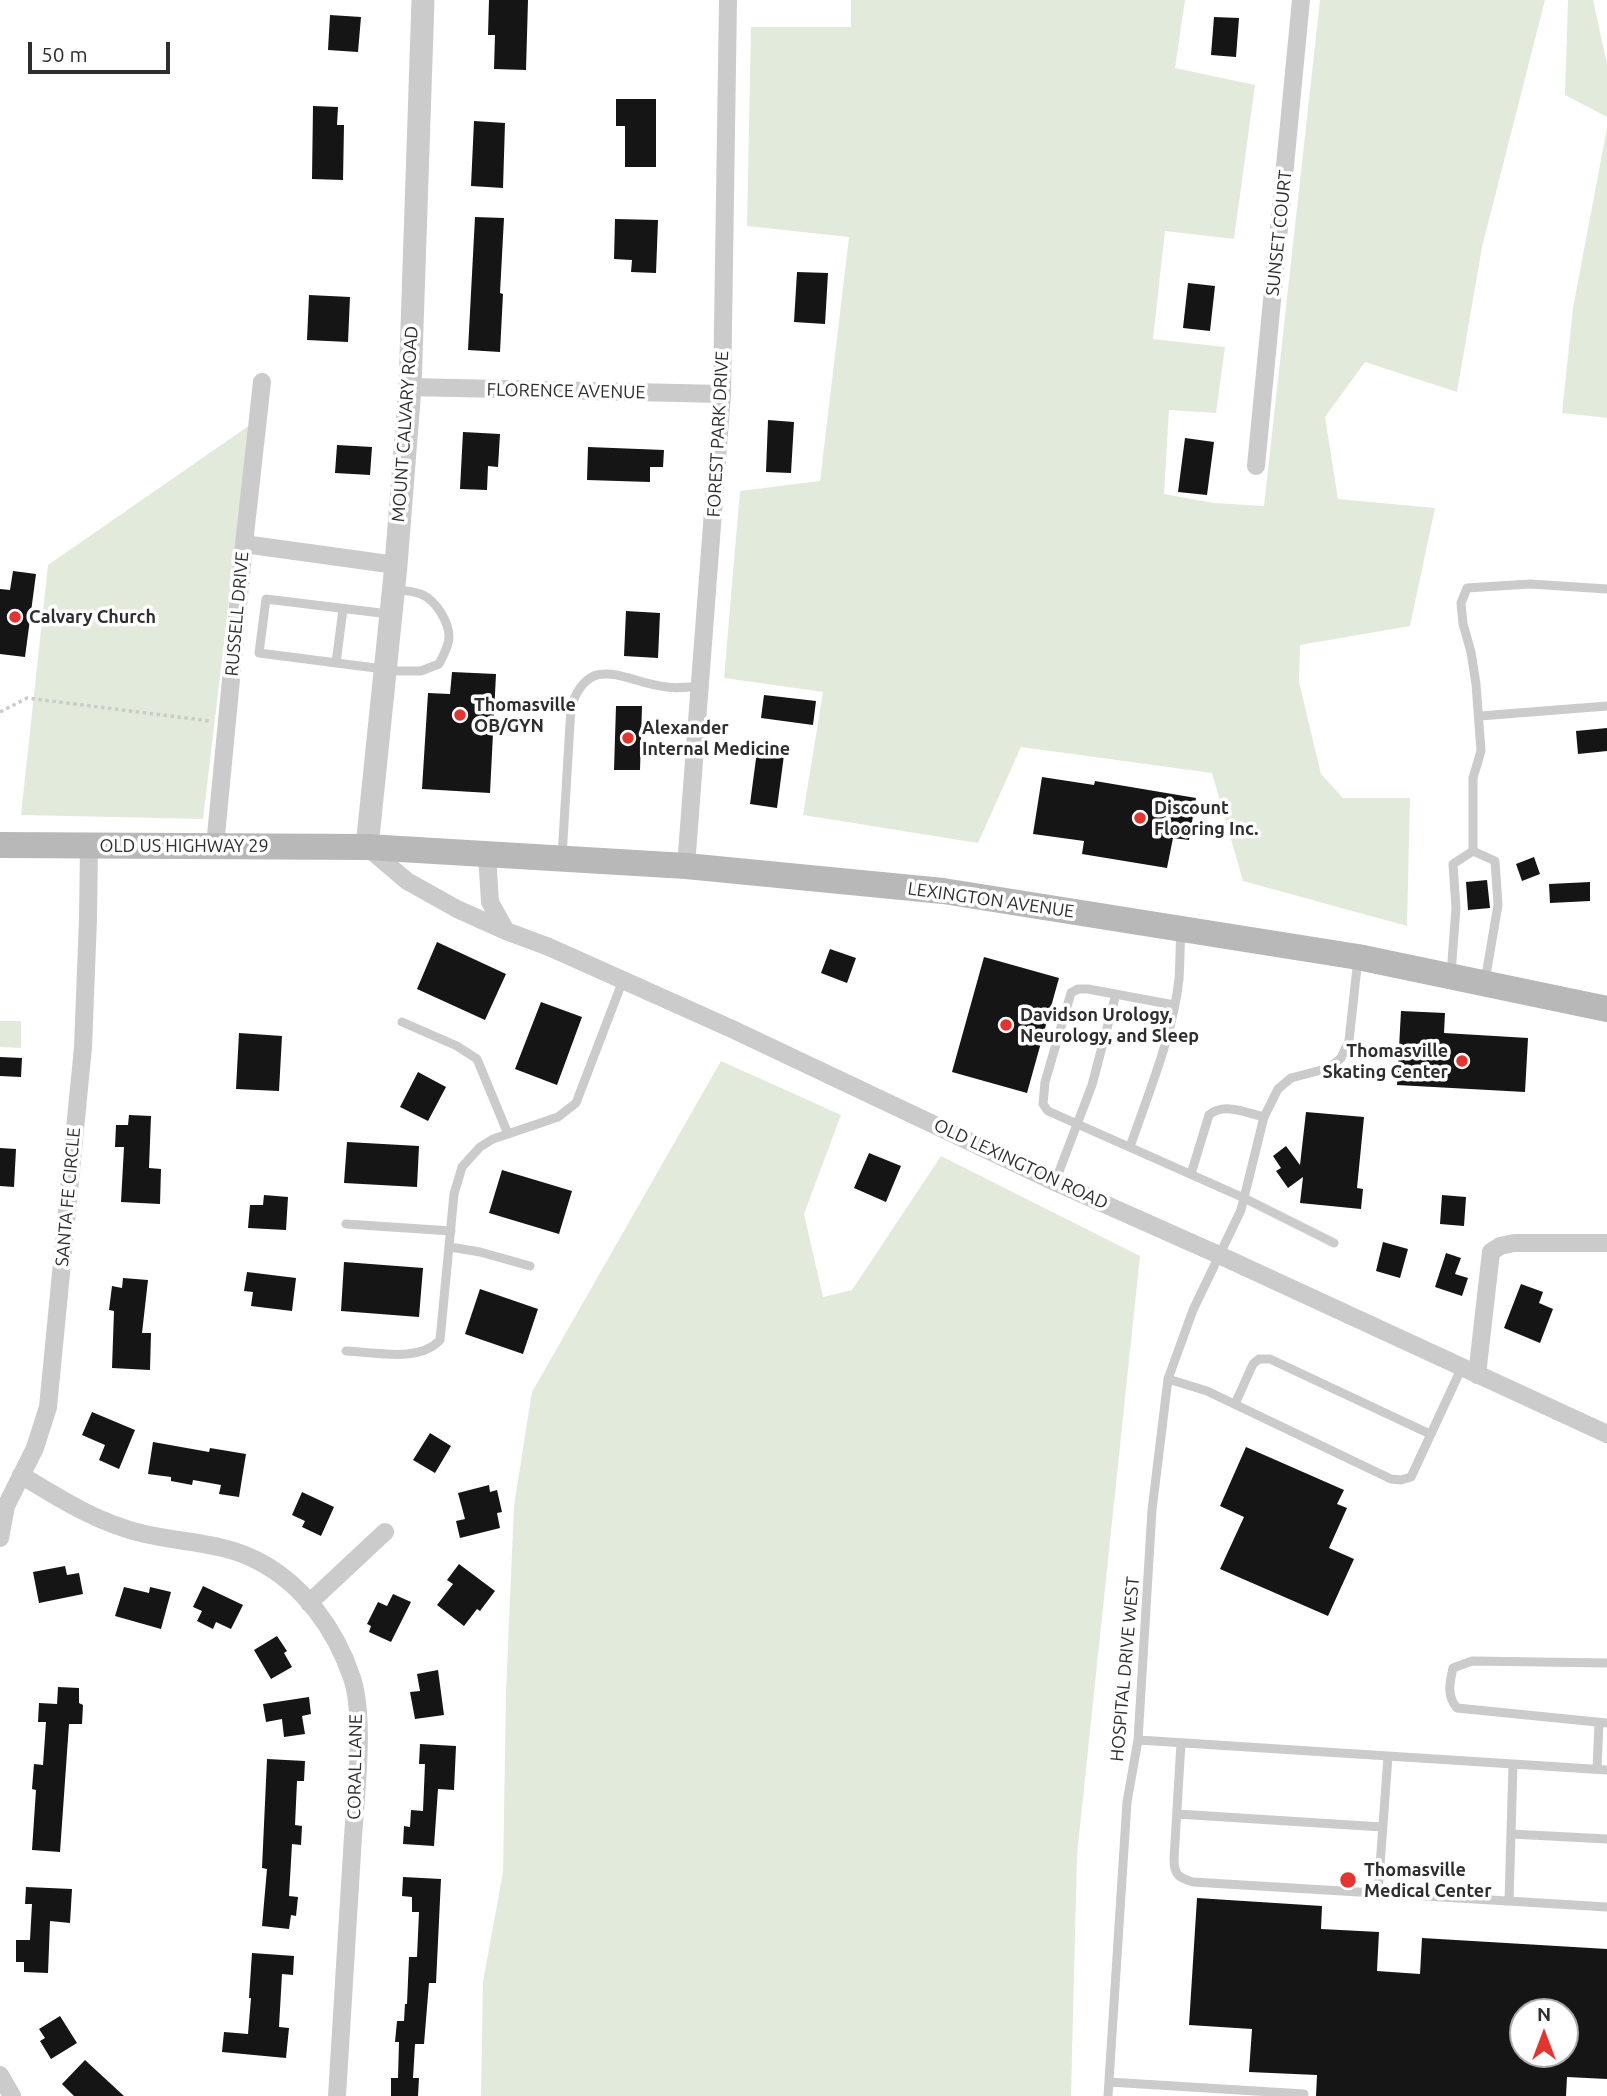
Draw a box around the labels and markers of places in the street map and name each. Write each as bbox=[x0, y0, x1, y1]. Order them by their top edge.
place label: Calvary Church bbox=[29, 606, 156, 628]
marker: Calvary Church bbox=[7, 609, 23, 625]
place label: Thomasville OB/GYN bbox=[474, 694, 576, 736]
marker: Thomasville OB/GYN bbox=[452, 707, 468, 723]
place label: Alexander Internal Medicine bbox=[642, 717, 790, 760]
marker: Alexander Internal Medicine bbox=[620, 730, 636, 746]
place label: Discount Flooring Inc. bbox=[1154, 797, 1259, 840]
marker: Discount Flooring Inc. bbox=[1132, 810, 1148, 826]
place label: Davidson Urology, Neurology, and Sleep bbox=[1020, 1004, 1199, 1046]
marker: Davidson Urology, Neurology, and Sleep bbox=[998, 1017, 1014, 1033]
place label: Thomasville Skating Center bbox=[1322, 1040, 1448, 1082]
marker: Thomasville Skating Center bbox=[1454, 1053, 1470, 1069]
place label: Thomasville Medical Center bbox=[1364, 1859, 1492, 1902]
marker: Thomasville Medical Center bbox=[1338, 1870, 1358, 1890]

